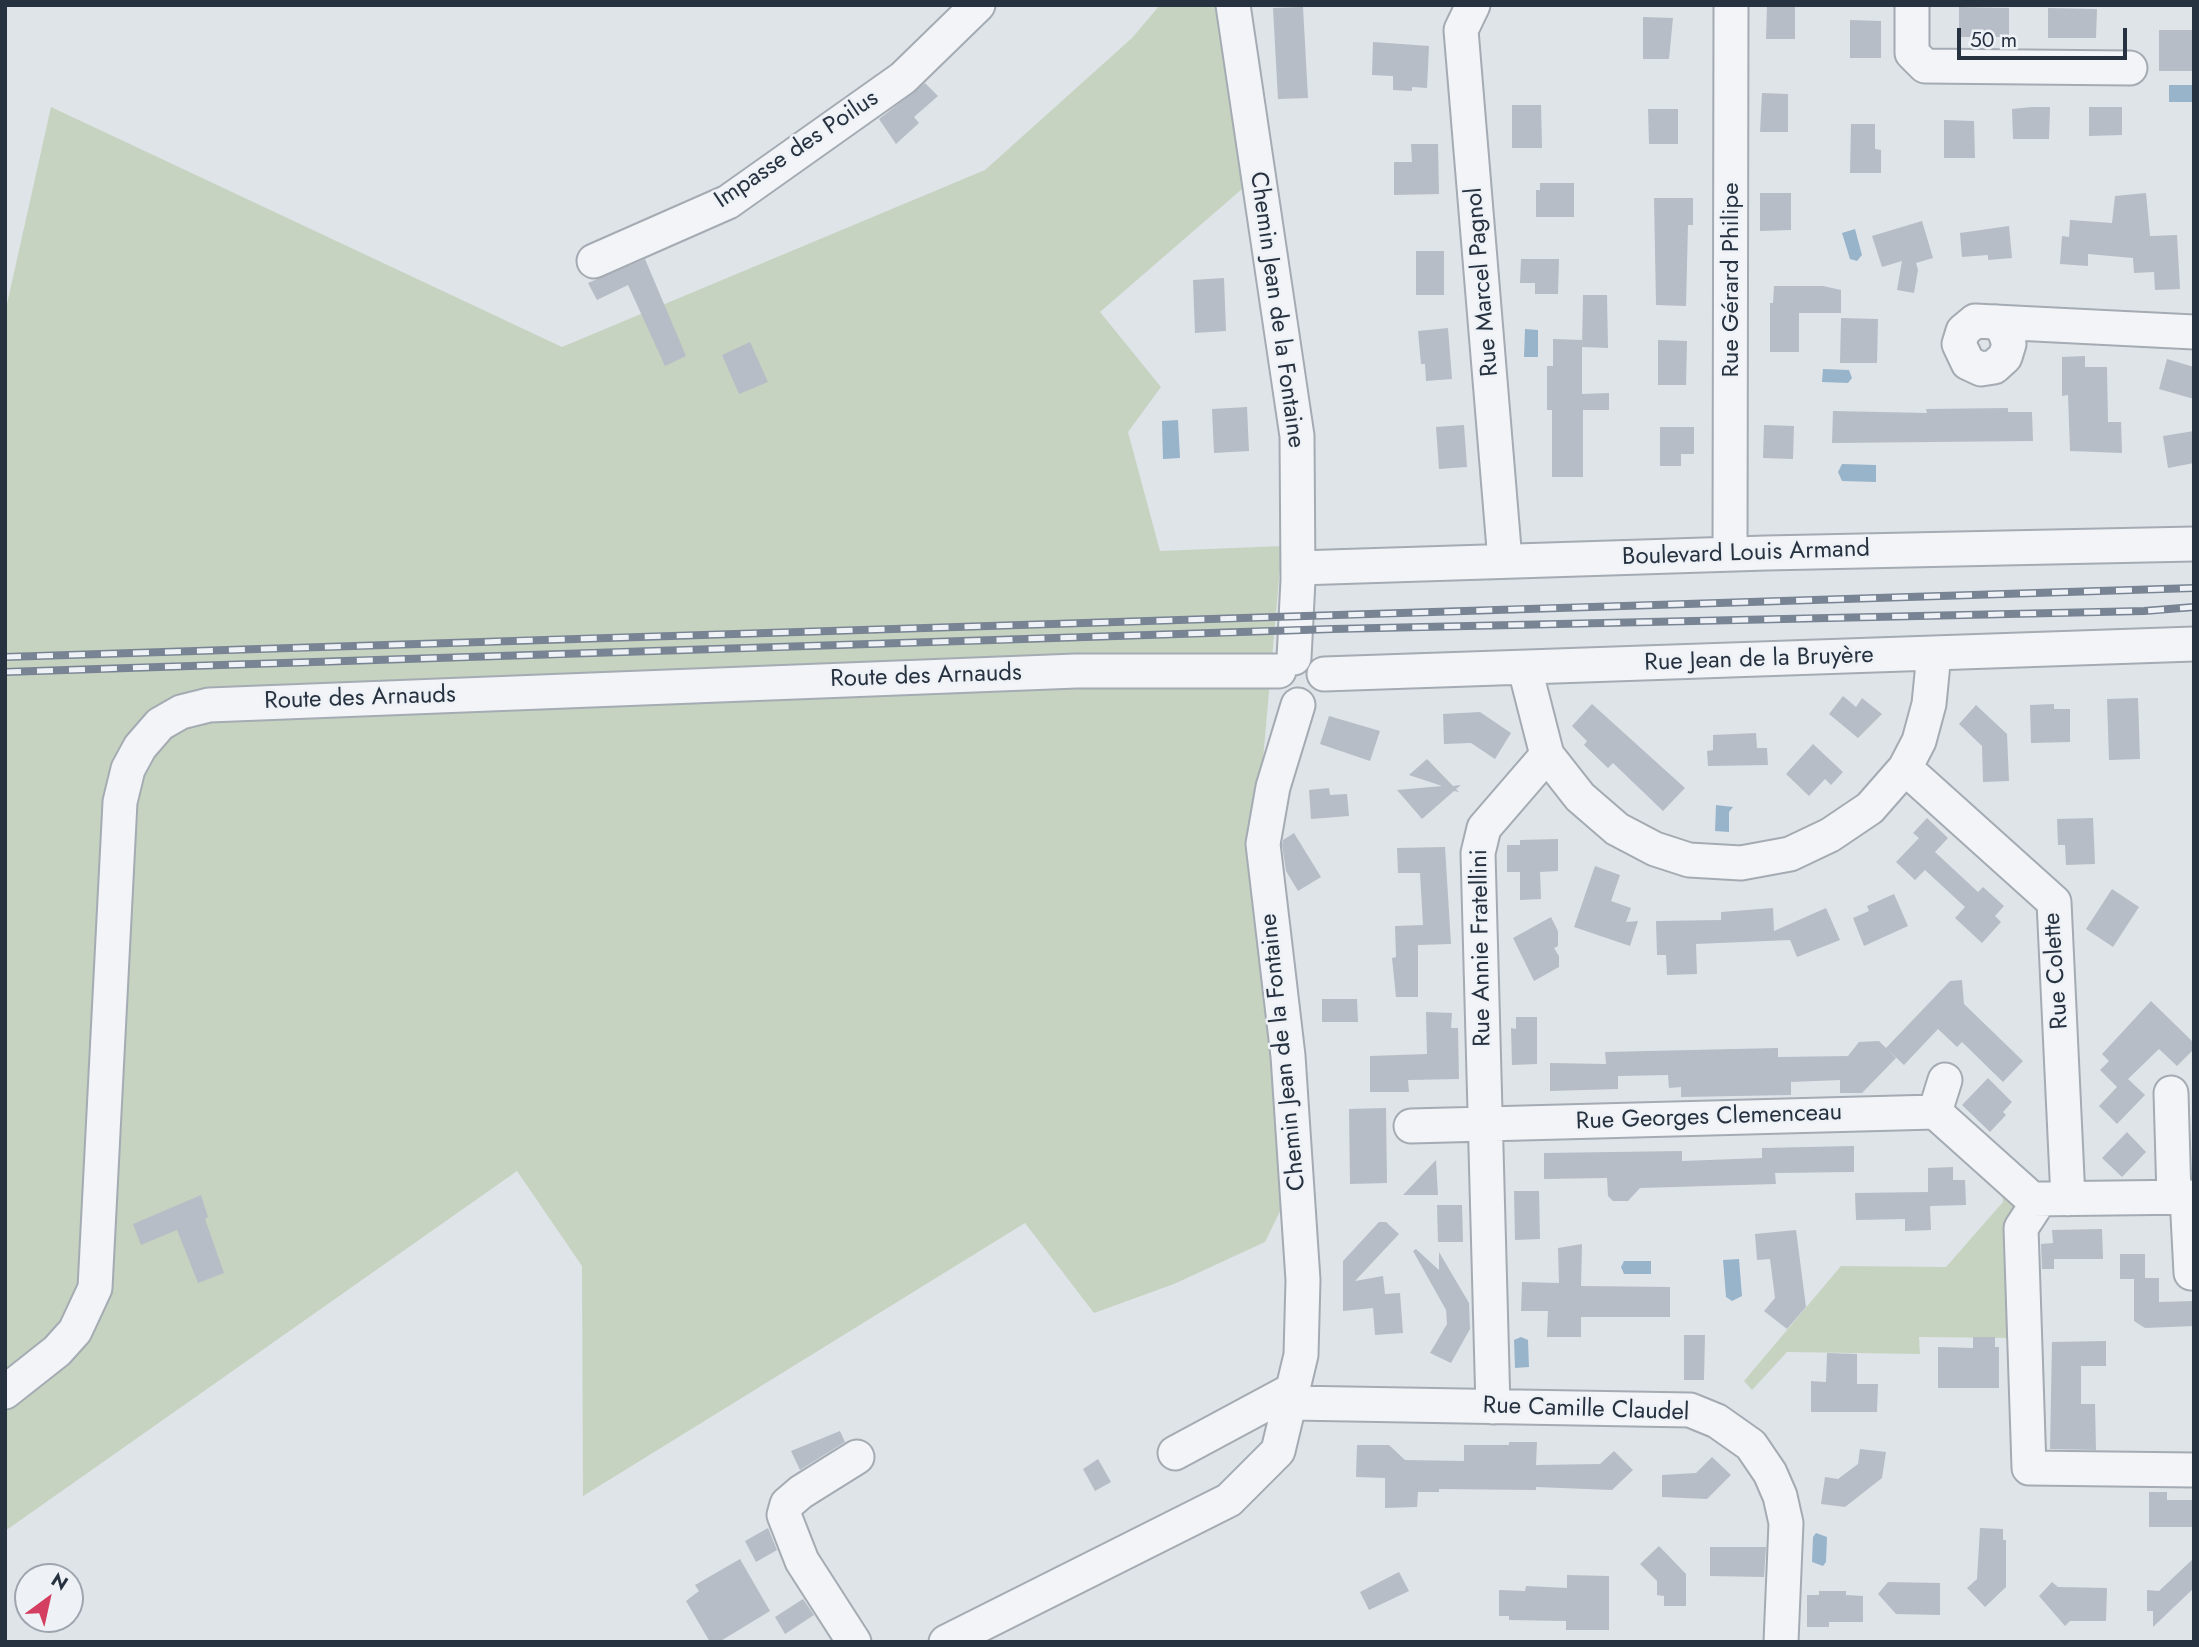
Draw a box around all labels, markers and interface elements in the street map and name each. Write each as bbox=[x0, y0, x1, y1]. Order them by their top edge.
scale bar bbox=[1961, 14, 2131, 58]
text: 50 m bbox=[1970, 25, 2017, 55]
street label: Impasse des Poilus bbox=[710, 85, 884, 215]
street label: Chemin Jean de la Fontaine bbox=[1242, 170, 1310, 450]
street label: Rue Gérard Philipe bbox=[1718, 182, 1746, 378]
street label: Rue Marcel Pagnol bbox=[1460, 186, 1506, 378]
street label: Boulevard Louis Armand bbox=[1622, 535, 1870, 573]
street label: Rue Jean de la Bruyère bbox=[1644, 642, 1874, 678]
street label: Route des Arnauds bbox=[830, 659, 1022, 695]
street label: Route des Arnauds bbox=[264, 681, 456, 717]
street label: Rue Annie Fratellini bbox=[1466, 849, 1498, 1047]
street label: Chemin Jean de la Fontaine bbox=[1255, 912, 1313, 1192]
street label: Rue Colette bbox=[2039, 912, 2075, 1030]
street label: Rue Georges Clemenceau bbox=[1575, 1099, 1843, 1137]
street label: Rue Camille Claudel bbox=[1482, 1392, 1690, 1428]
north arrow bbox=[14, 1563, 84, 1633]
text: N bbox=[46, 1566, 73, 1597]

